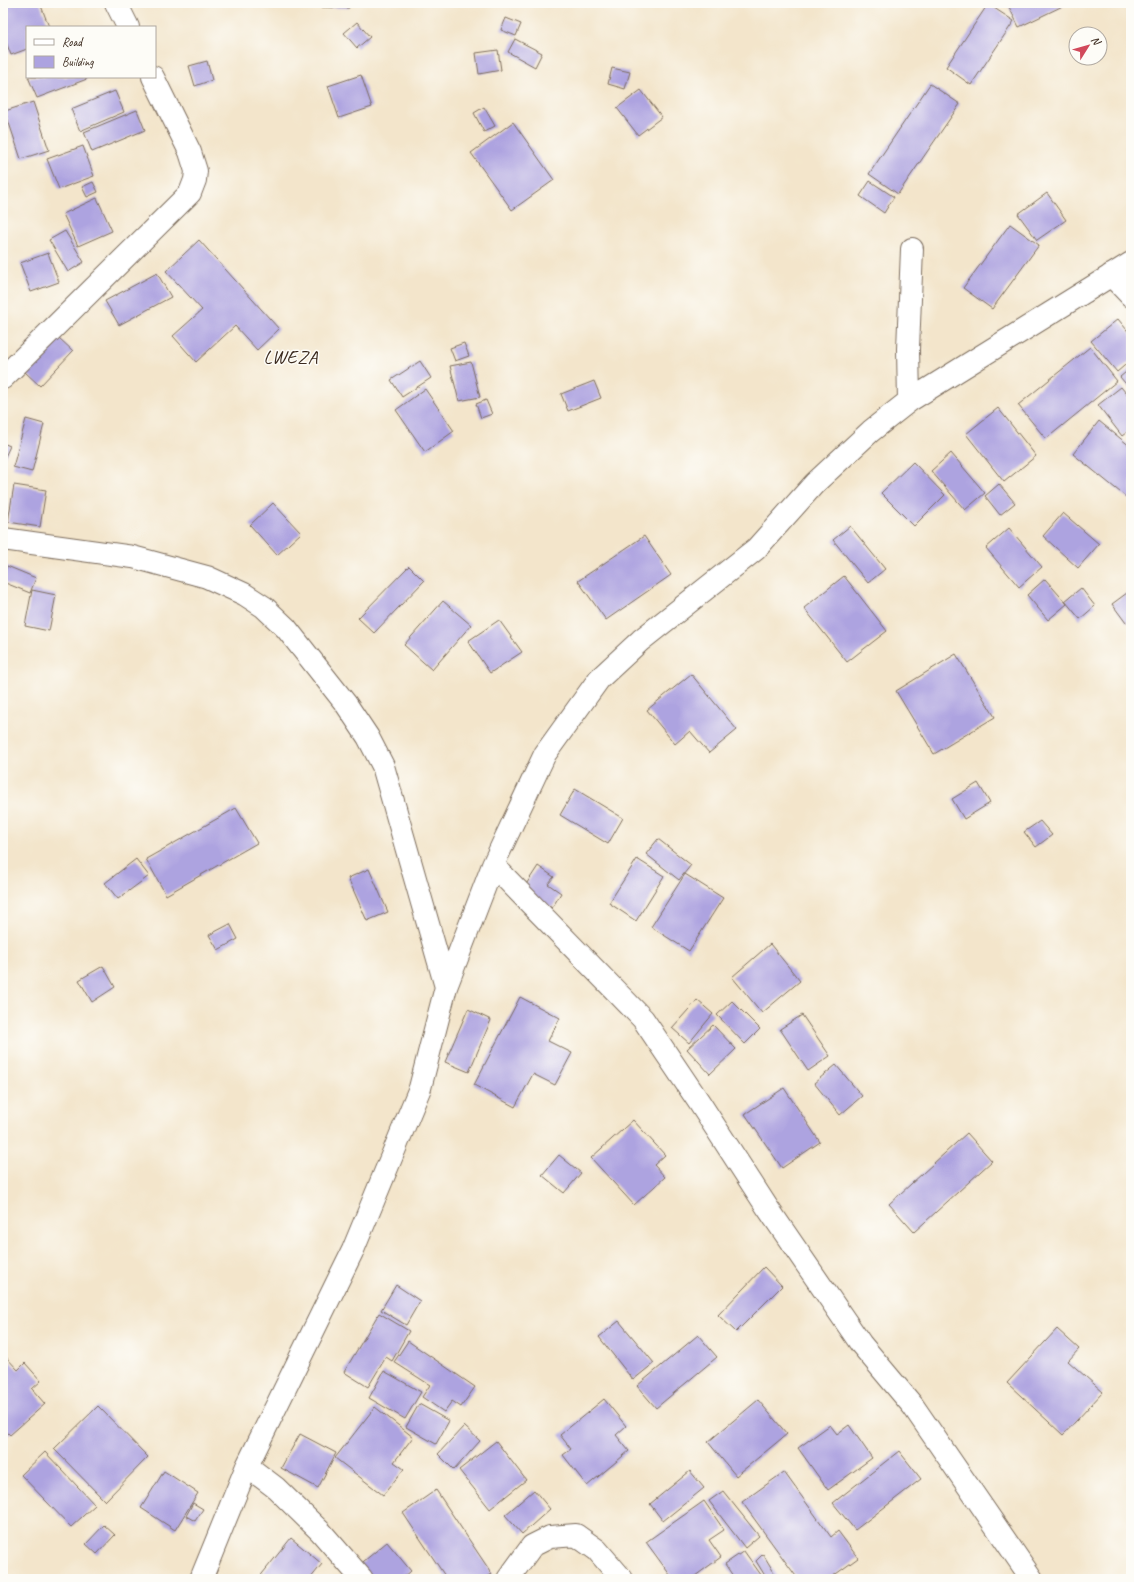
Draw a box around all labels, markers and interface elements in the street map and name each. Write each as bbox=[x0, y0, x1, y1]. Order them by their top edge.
legend bbox=[26, 26, 156, 78]
north arrow bbox=[1068, 26, 1108, 66]
text: N bbox=[1088, 33, 1105, 49]
text: Road bbox=[62, 34, 84, 50]
text: Building bbox=[62, 54, 94, 70]
district label: LWEZA bbox=[264, 345, 319, 369]

